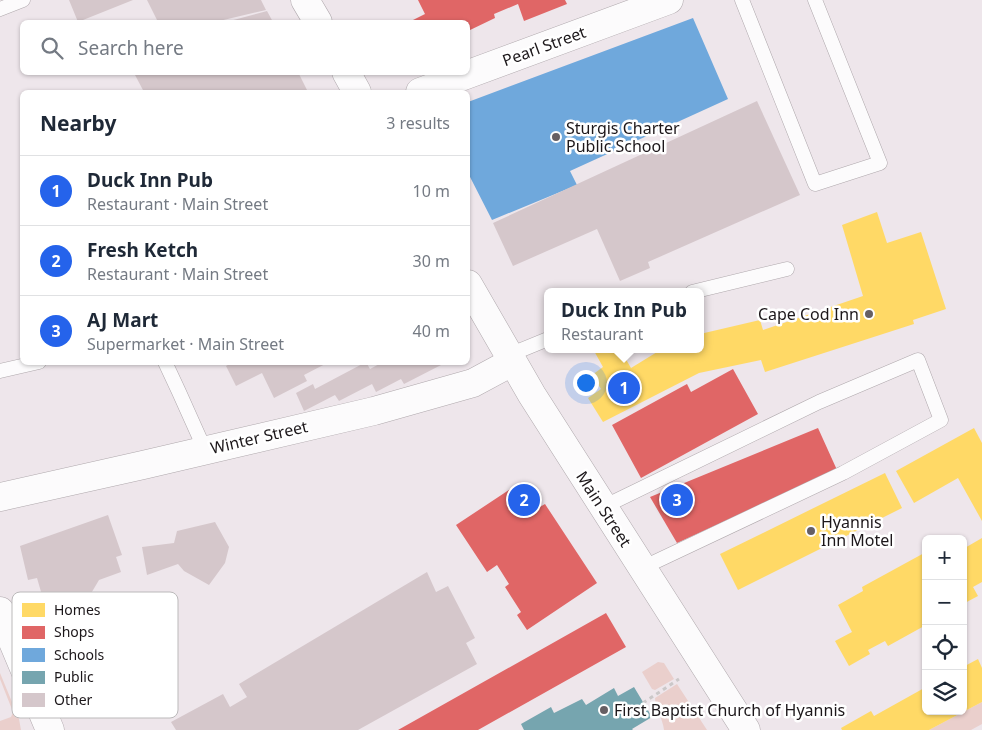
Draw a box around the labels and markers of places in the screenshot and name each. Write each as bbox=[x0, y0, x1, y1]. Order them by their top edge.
place label: Sturgis Charter Public School bbox=[566, 117, 680, 157]
marker: Sturgis Charter Public School bbox=[550, 131, 562, 143]
place label: Cape Cod Inn bbox=[758, 303, 859, 325]
marker: Cape Cod Inn bbox=[863, 308, 875, 320]
pin: 1 bbox=[608, 369, 640, 407]
pin: 2 bbox=[508, 481, 540, 519]
pin: 3 bbox=[661, 481, 693, 519]
place label: Hyannis Inn Motel bbox=[821, 511, 893, 551]
marker: Hyannis Inn Motel bbox=[805, 525, 817, 537]
place label: First Baptist Church of Hyannis bbox=[614, 699, 845, 721]
marker: First Baptist Church of Hyannis bbox=[598, 704, 610, 716]

